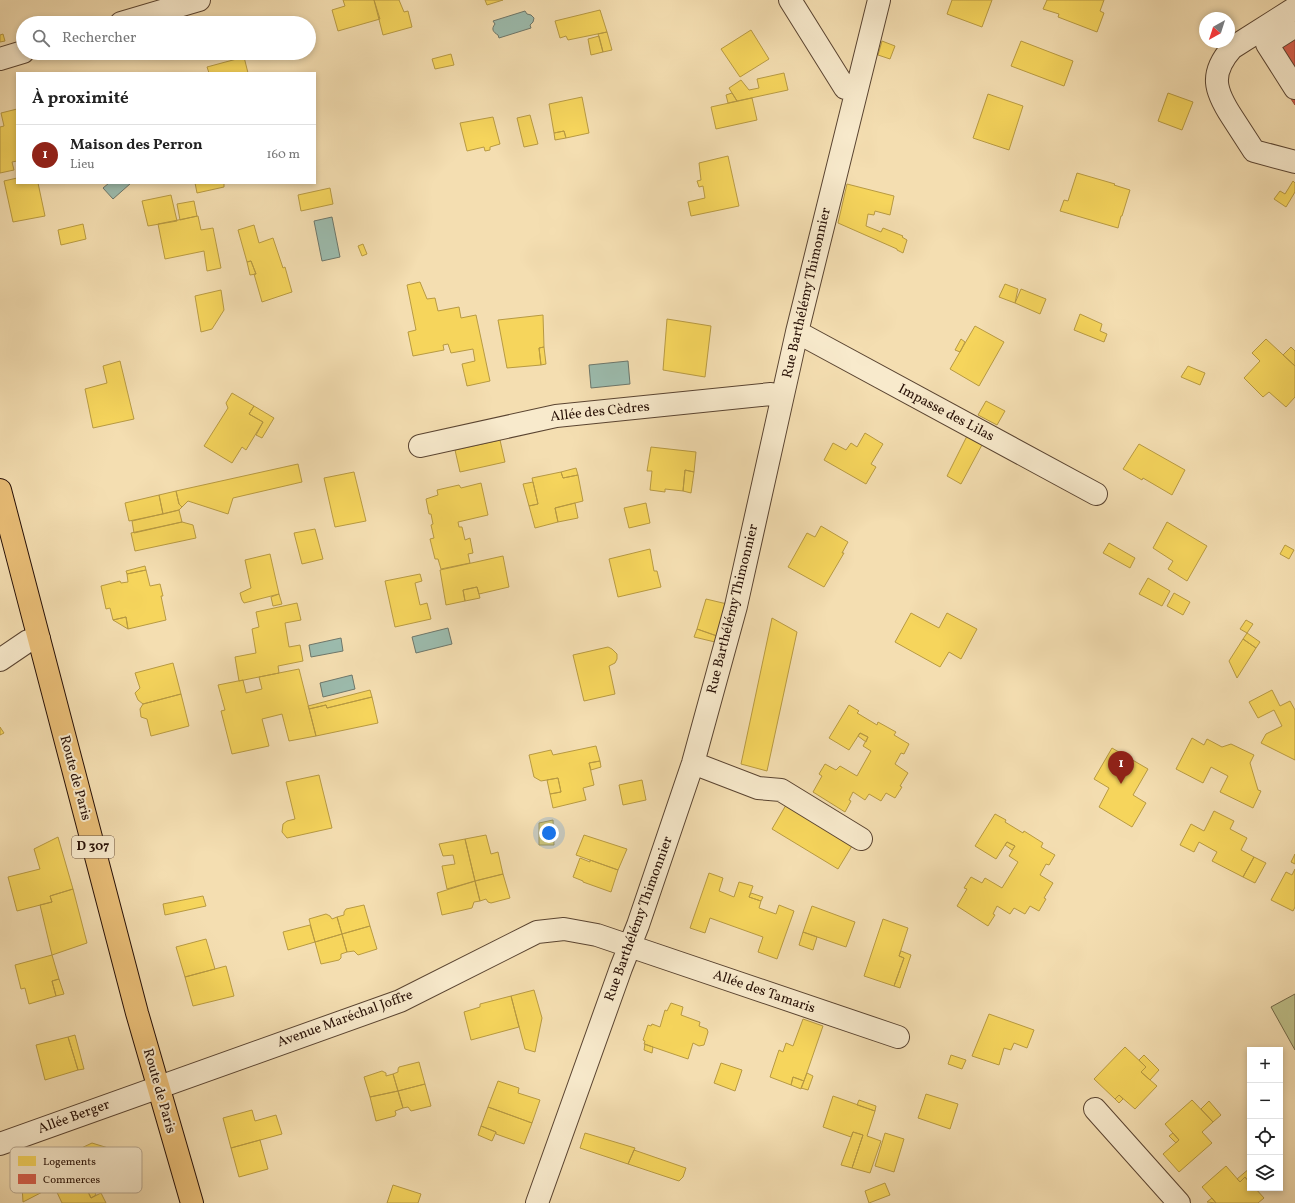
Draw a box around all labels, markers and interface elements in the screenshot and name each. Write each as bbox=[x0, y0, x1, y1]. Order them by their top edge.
north arrow bbox=[1199, 12, 1235, 48]
search box bbox=[16, 16, 316, 60]
icon: search bbox=[30, 27, 52, 49]
text: Rechercher bbox=[62, 28, 136, 49]
text: À proximité bbox=[32, 87, 129, 110]
text: Maison des Perron bbox=[70, 135, 203, 156]
text: 1 bbox=[42, 146, 48, 164]
text: 160 m bbox=[266, 146, 300, 164]
text: Lieu bbox=[70, 156, 95, 174]
street label: Rue Barthélémy Thimonnier bbox=[778, 206, 836, 380]
street label: Impasse des Lilas bbox=[895, 380, 997, 446]
street label: Allée des Cèdres bbox=[549, 397, 651, 427]
street label: Rue Barthélémy Thimonnier bbox=[703, 522, 763, 696]
street label: Route de Paris bbox=[55, 733, 95, 823]
pin: 1 bbox=[1108, 751, 1134, 784]
your location bbox=[539, 823, 559, 843]
street label: Rue Barthélémy Thimonnier bbox=[600, 834, 678, 1004]
road number: D 307 bbox=[72, 836, 114, 858]
street label: Allée des Tamaris bbox=[710, 966, 818, 1018]
street label: Avenue Maréchal Joffre bbox=[274, 985, 416, 1052]
street label: Route de Paris bbox=[138, 1046, 180, 1136]
map controls bbox=[1247, 1047, 1283, 1191]
button: + bbox=[1247, 1047, 1283, 1083]
button: − bbox=[1247, 1083, 1283, 1119]
street label: Allée Berger bbox=[35, 1095, 113, 1139]
button: locate bbox=[1247, 1119, 1283, 1155]
legend bbox=[10, 1147, 142, 1193]
text: Logements bbox=[43, 1155, 96, 1170]
button: layers bbox=[1247, 1155, 1283, 1191]
text: Commerces bbox=[43, 1173, 100, 1188]

